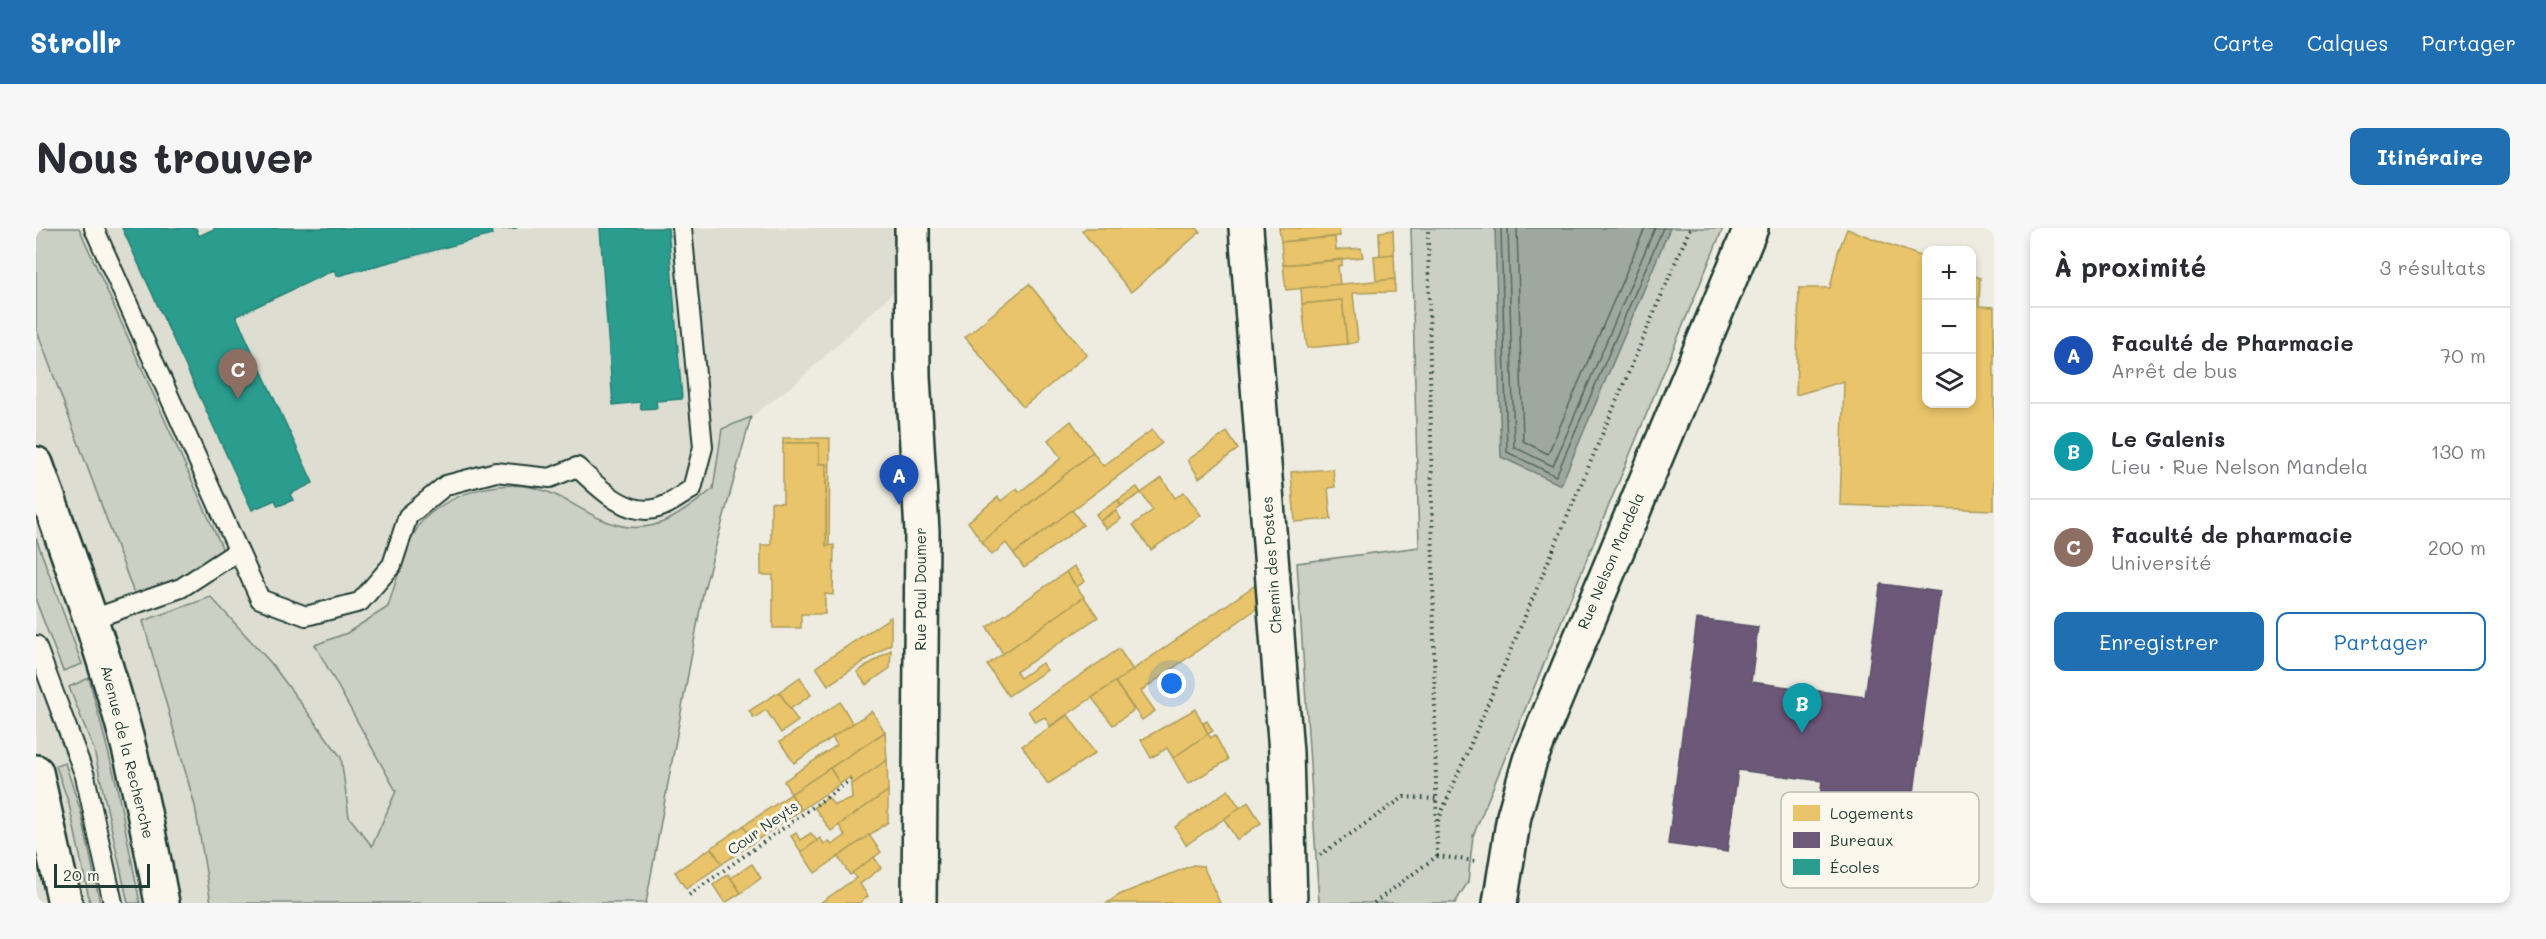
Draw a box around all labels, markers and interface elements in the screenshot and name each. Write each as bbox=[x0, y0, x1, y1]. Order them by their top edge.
text: Strollr bbox=[30, 24, 121, 60]
text: Carte bbox=[2213, 29, 2274, 56]
text: Calques bbox=[2307, 29, 2389, 56]
text: Partager bbox=[2422, 29, 2516, 56]
button: Itinéraire bbox=[2350, 128, 2510, 185]
text: Nous trouver bbox=[36, 129, 314, 184]
map controls bbox=[1922, 246, 1976, 408]
button: + bbox=[1922, 246, 1976, 300]
text: À proximité bbox=[2054, 250, 2206, 284]
text: 3 résultats bbox=[2380, 254, 2486, 280]
button: − bbox=[1922, 300, 1976, 354]
text: Faculté de Pharmacie bbox=[2111, 328, 2354, 357]
text: A bbox=[2067, 342, 2080, 368]
text: 70 m bbox=[2440, 342, 2486, 368]
pin: C bbox=[218, 350, 258, 399]
button: layers bbox=[1922, 354, 1976, 408]
text: Arrêt de bus bbox=[2111, 357, 2237, 383]
text: Le Galenis bbox=[2111, 424, 2225, 453]
text: B bbox=[2067, 438, 2080, 464]
text: 130 m bbox=[2431, 438, 2486, 464]
text: Lieu · Rue Nelson Mandela bbox=[2111, 453, 2368, 479]
pin: A bbox=[880, 456, 918, 505]
street label: Rue Nelson Mandela bbox=[1572, 489, 1648, 632]
street label: Chemin des Postes bbox=[1256, 496, 1286, 634]
text: Faculté de pharmacie bbox=[2111, 520, 2352, 549]
street label: Rue Paul Doumer bbox=[910, 527, 930, 651]
text: C bbox=[2066, 534, 2081, 560]
text: 200 m bbox=[2428, 534, 2486, 560]
text: Université bbox=[2111, 549, 2212, 575]
button: Enregistrer bbox=[2054, 612, 2264, 671]
button: Partager bbox=[2276, 612, 2486, 671]
street label: Avenue de la Recherche bbox=[97, 663, 159, 840]
your location bbox=[1157, 669, 1186, 698]
pin: B bbox=[1782, 684, 1822, 733]
legend bbox=[1781, 792, 1979, 888]
street label: Cour Neyts bbox=[723, 795, 802, 859]
text: Logements bbox=[1830, 802, 1913, 823]
text: Bureaux bbox=[1830, 829, 1894, 850]
text: Écoles bbox=[1830, 856, 1880, 877]
scale bar bbox=[54, 861, 150, 888]
text: 20 m bbox=[63, 864, 100, 885]

